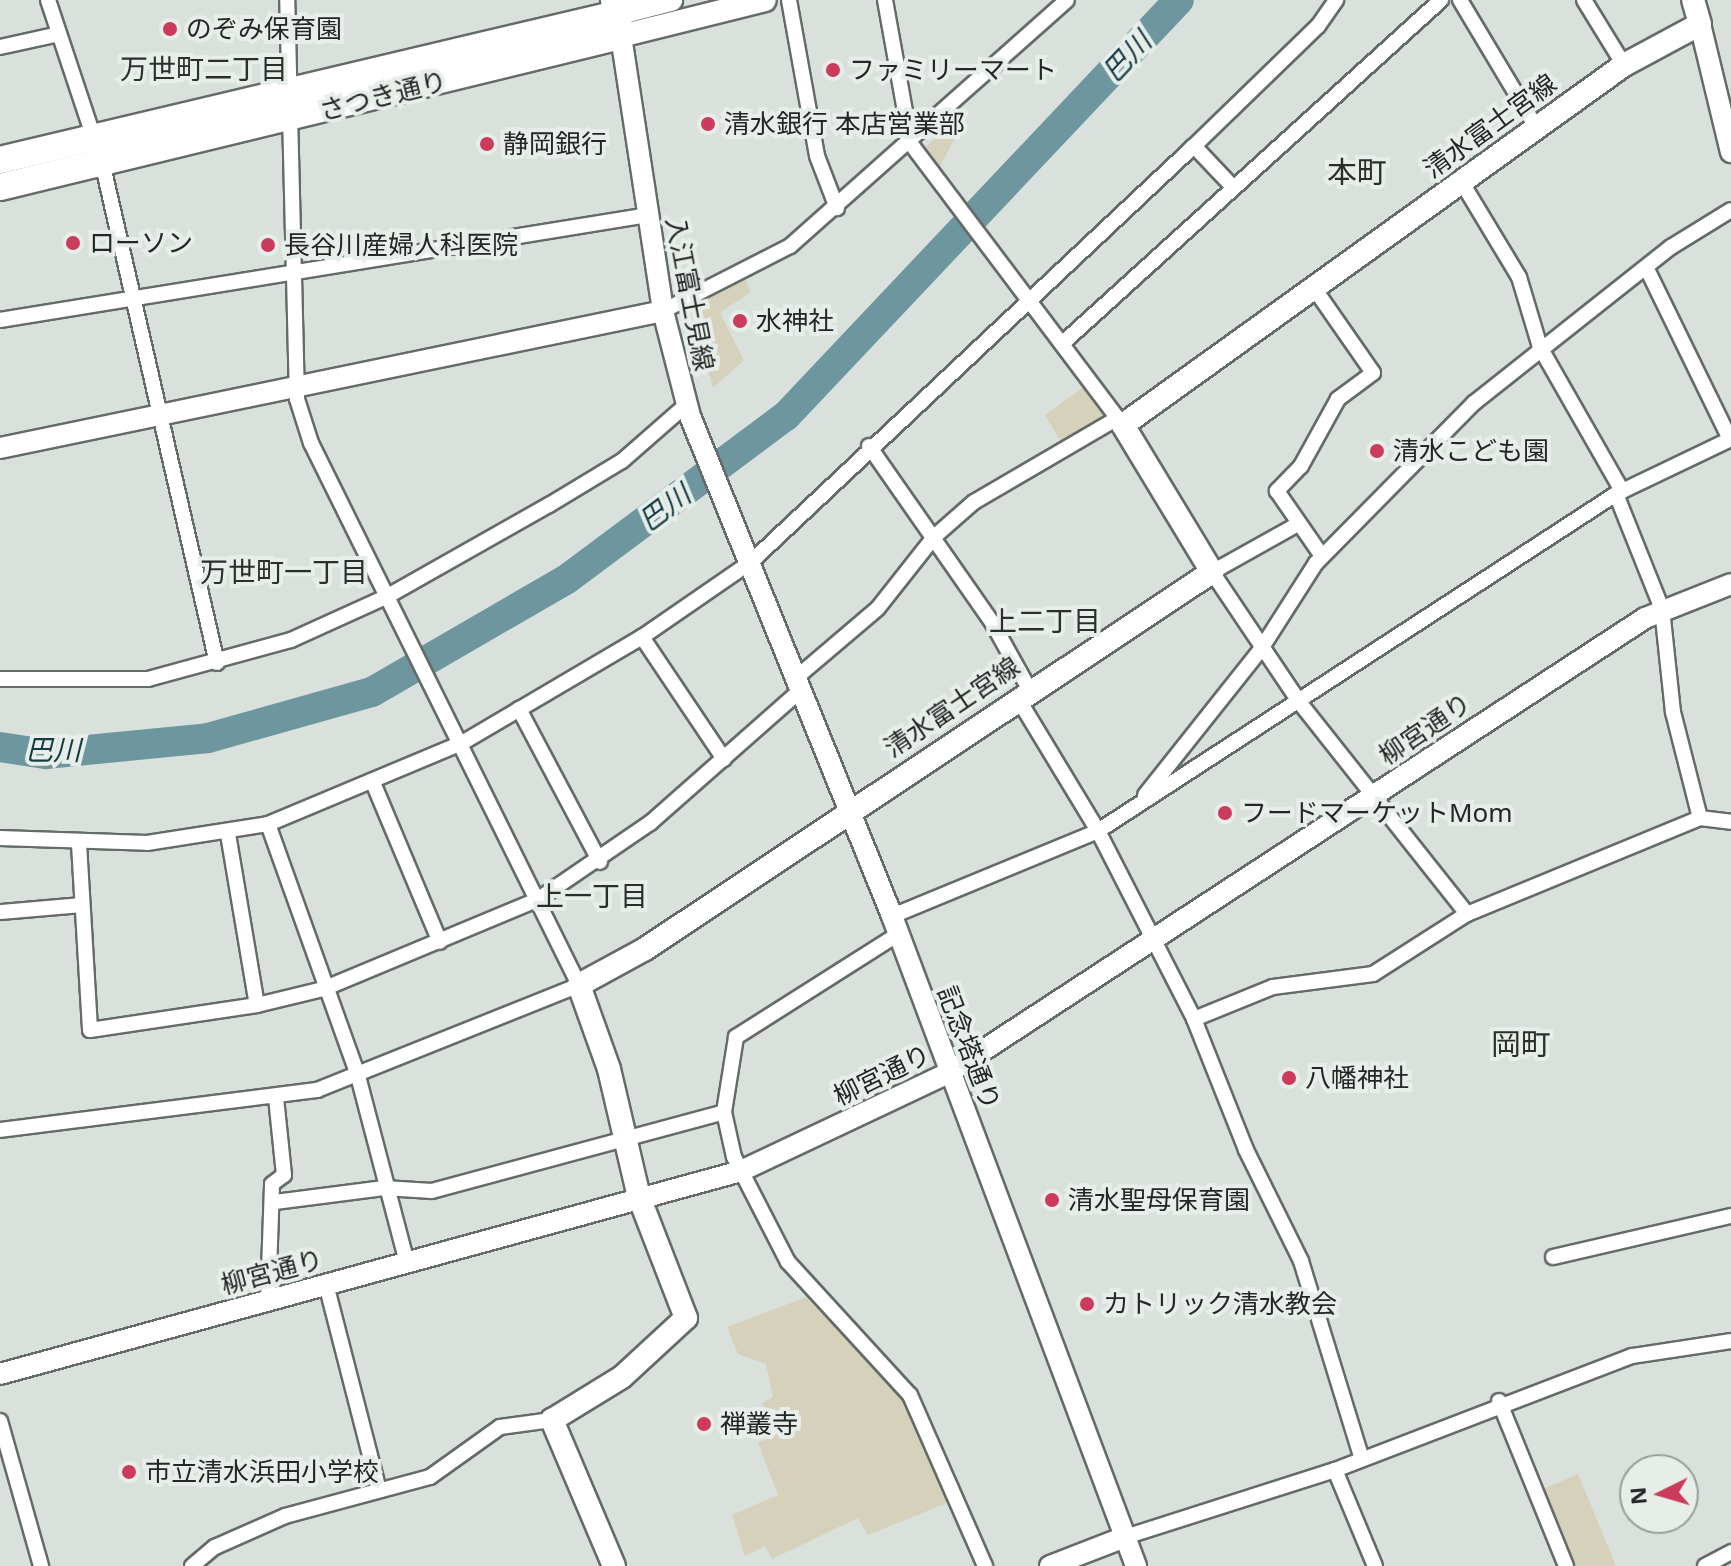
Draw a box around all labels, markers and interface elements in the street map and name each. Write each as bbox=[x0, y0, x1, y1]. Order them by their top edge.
place label: のぞみ保育園 bbox=[186, 13, 342, 45]
marker: のぞみ保育園 bbox=[161, 20, 179, 38]
water label: 巴川 bbox=[1095, 24, 1157, 88]
district label: 万世町二丁目 bbox=[120, 51, 288, 85]
place label: ファミリーマート bbox=[849, 54, 1057, 86]
marker: ファミリーマート bbox=[824, 61, 842, 79]
street label: さつき通り bbox=[316, 65, 450, 127]
street label: 清水富士宮線 bbox=[1418, 68, 1562, 184]
place label: 清水銀行 本店営業部 bbox=[724, 108, 965, 140]
marker: 清水銀行 本店営業部 bbox=[699, 115, 717, 133]
place label: 静岡銀行 bbox=[503, 128, 607, 160]
marker: 静岡銀行 bbox=[478, 135, 496, 153]
district label: 本町 bbox=[1327, 154, 1387, 190]
street label: 入江富士見線 bbox=[660, 214, 720, 374]
place label: ローソン bbox=[89, 227, 193, 259]
place label: 長谷川産婦人科医院 bbox=[284, 229, 518, 261]
marker: ローソン bbox=[64, 234, 82, 252]
marker: 長谷川産婦人科医院 bbox=[259, 236, 277, 254]
place label: 水神社 bbox=[756, 305, 834, 337]
marker: 水神社 bbox=[731, 312, 749, 330]
place label: 清水こども園 bbox=[1393, 435, 1549, 467]
marker: 清水こども園 bbox=[1368, 442, 1386, 460]
water label: 巴川 bbox=[632, 477, 696, 537]
district label: 万世町一丁目 bbox=[200, 554, 368, 588]
district label: 上二丁目 bbox=[989, 603, 1101, 637]
street label: 清水富士宮線 bbox=[879, 650, 1025, 764]
street label: 柳宮通り bbox=[1373, 687, 1477, 771]
water label: 巴川 bbox=[25, 732, 81, 766]
place label: フードマーケットMom bbox=[1241, 797, 1513, 829]
marker: フードマーケットMom bbox=[1216, 804, 1234, 822]
district label: 上一丁目 bbox=[536, 878, 648, 912]
street label: 記念塔通り bbox=[931, 982, 1007, 1114]
district label: 岡町 bbox=[1491, 1026, 1551, 1062]
street label: 柳宮通り bbox=[828, 1038, 936, 1112]
place label: 八幡神社 bbox=[1305, 1062, 1409, 1094]
marker: 八幡神社 bbox=[1280, 1069, 1298, 1087]
place label: 清水聖母保育園 bbox=[1068, 1184, 1250, 1216]
marker: 清水聖母保育園 bbox=[1043, 1191, 1061, 1209]
street label: 柳宮通り bbox=[218, 1243, 326, 1301]
place label: カトリック清水教会 bbox=[1103, 1288, 1337, 1320]
marker: カトリック清水教会 bbox=[1078, 1295, 1096, 1313]
place label: 禅叢寺 bbox=[720, 1408, 798, 1440]
marker: 禅叢寺 bbox=[695, 1415, 713, 1433]
north arrow bbox=[1619, 1454, 1699, 1534]
place label: 市立清水浜田小学校 bbox=[145, 1456, 379, 1488]
marker: 市立清水浜田小学校 bbox=[120, 1463, 138, 1481]
text: N bbox=[1621, 1486, 1653, 1506]

